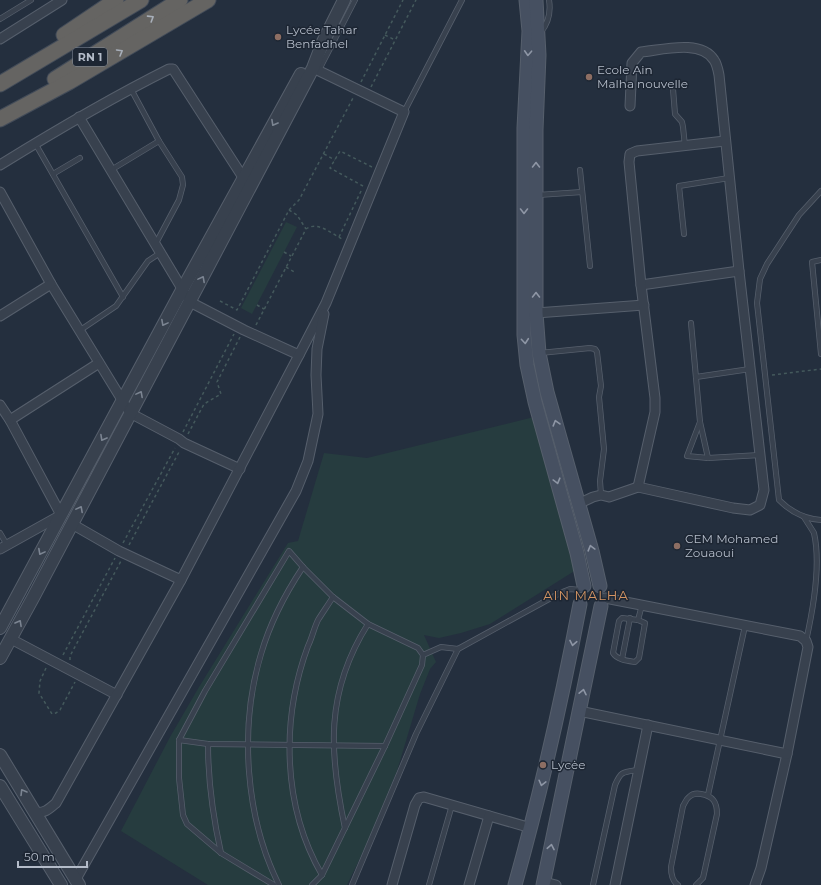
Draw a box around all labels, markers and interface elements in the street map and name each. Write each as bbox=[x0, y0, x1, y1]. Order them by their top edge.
one-way arrow bbox=[147, 16, 154, 23]
place label: Lycée Tahar Benfadhel bbox=[286, 22, 357, 51]
marker: Lycée Tahar Benfadhel bbox=[273, 32, 283, 42]
road number: RN 1 bbox=[73, 48, 107, 66]
one-way arrow bbox=[116, 50, 123, 57]
one-way arrow bbox=[523, 50, 532, 56]
place label: Ecole Ain Malha nouvelle bbox=[597, 62, 688, 91]
marker: Ecole Ain Malha nouvelle bbox=[584, 72, 594, 82]
one-way arrow bbox=[271, 119, 279, 126]
one-way arrow bbox=[532, 162, 540, 168]
one-way arrow bbox=[520, 208, 528, 214]
one-way arrow bbox=[197, 276, 205, 283]
one-way arrow bbox=[532, 292, 540, 298]
one-way arrow bbox=[162, 319, 169, 326]
one-way arrow bbox=[520, 338, 529, 344]
one-way arrow bbox=[136, 390, 143, 398]
one-way arrow bbox=[552, 420, 561, 427]
one-way arrow bbox=[100, 434, 107, 441]
one-way arrow bbox=[552, 477, 561, 484]
one-way arrow bbox=[75, 505, 83, 513]
place label: CEM Mohamed Zouaoui bbox=[685, 531, 778, 560]
marker: CEM Mohamed Zouaoui bbox=[672, 541, 682, 551]
one-way arrow bbox=[587, 545, 596, 552]
one-way arrow bbox=[38, 548, 45, 555]
district label: AIN MALHA bbox=[543, 587, 629, 603]
one-way arrow bbox=[14, 620, 21, 628]
one-way arrow bbox=[569, 640, 578, 646]
one-way arrow bbox=[579, 689, 587, 695]
place label: Lycėe bbox=[551, 757, 586, 772]
marker: Lycėe bbox=[538, 760, 548, 770]
one-way arrow bbox=[539, 780, 547, 787]
one-way arrow bbox=[20, 789, 27, 796]
scale bar bbox=[18, 843, 87, 869]
one-way arrow bbox=[546, 844, 554, 850]
text: 50 m bbox=[24, 849, 55, 864]

